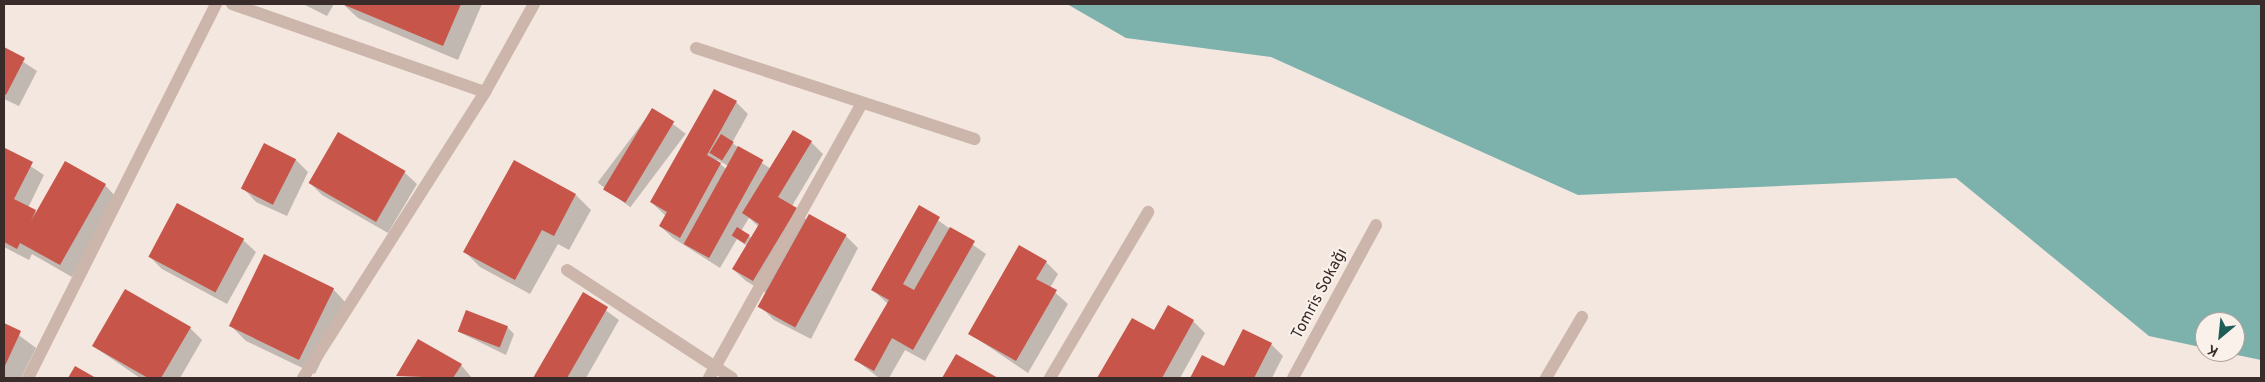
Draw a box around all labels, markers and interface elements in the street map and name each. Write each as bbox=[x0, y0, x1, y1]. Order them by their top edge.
street label: Tomris Sokağı bbox=[1288, 245, 1352, 343]
north arrow bbox=[2195, 312, 2245, 362]
text: K bbox=[2205, 340, 2222, 360]

